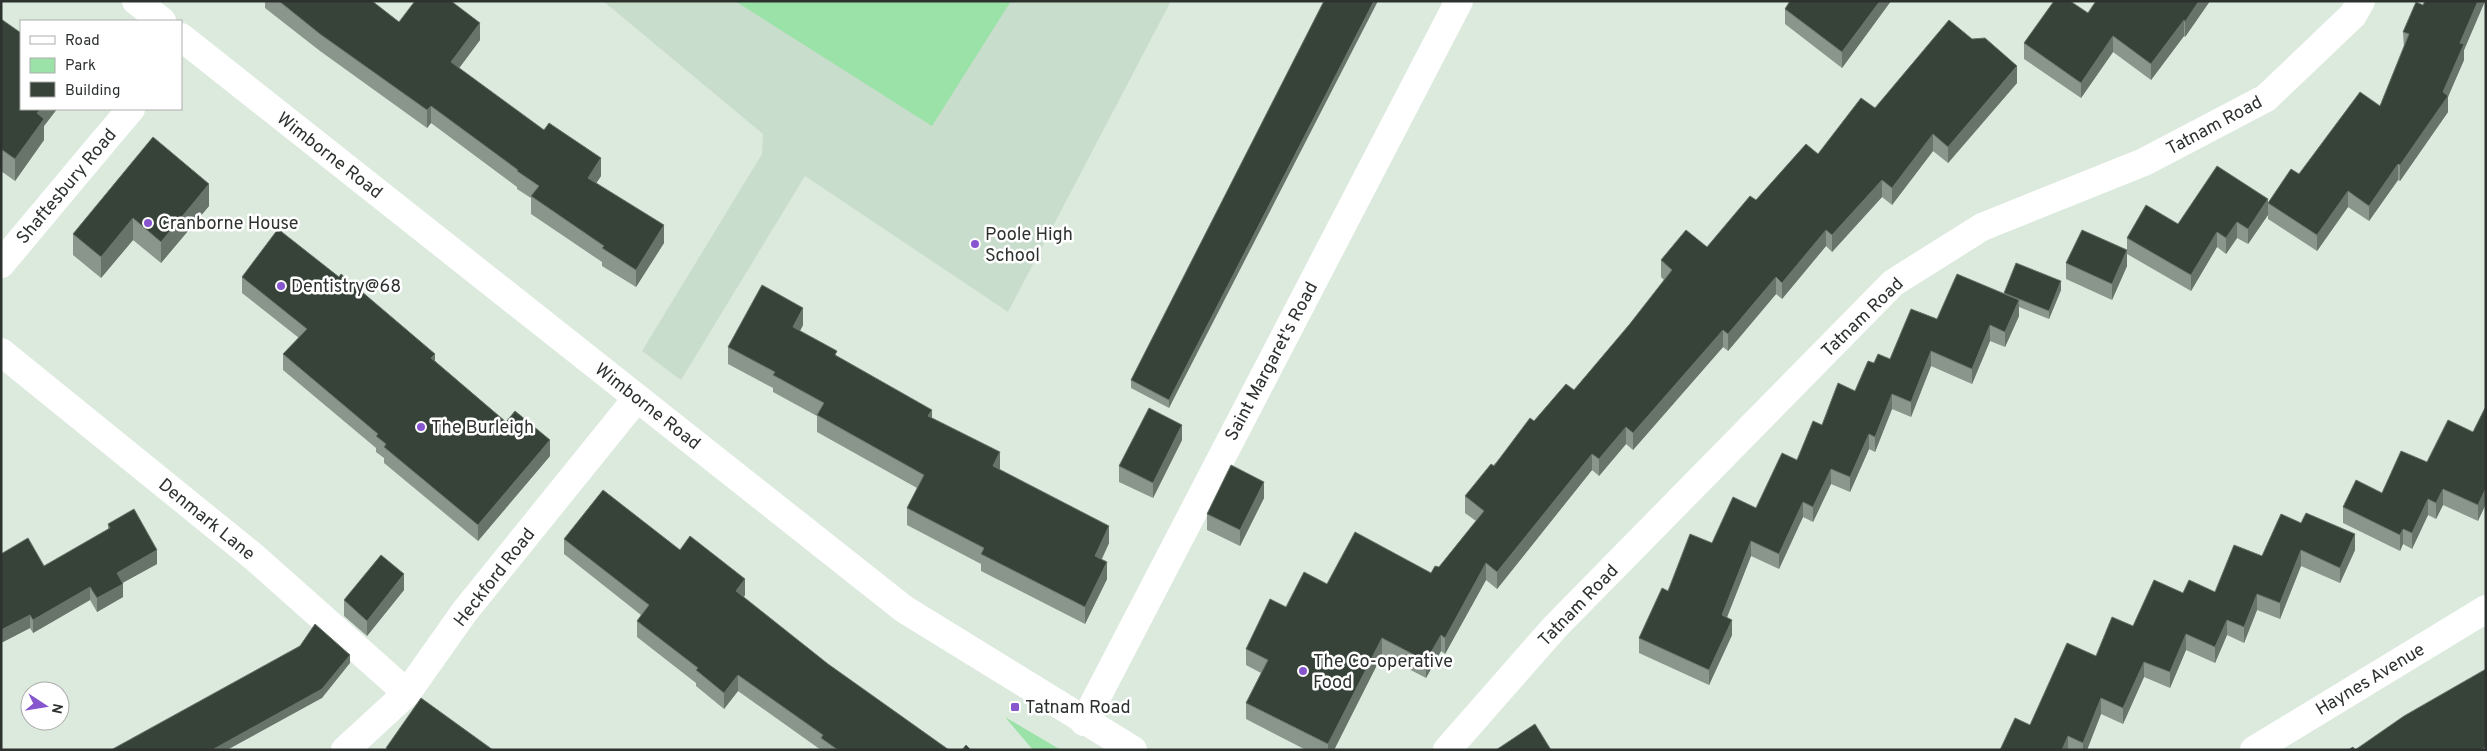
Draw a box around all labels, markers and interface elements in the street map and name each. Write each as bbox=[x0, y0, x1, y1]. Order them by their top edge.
legend bbox=[20, 20, 182, 110]
text: Road bbox=[65, 32, 100, 51]
text: Park bbox=[65, 57, 96, 76]
text: Building bbox=[65, 82, 120, 101]
street label: Tatnam Road bbox=[2163, 91, 2267, 161]
street label: Wimborne Road bbox=[271, 108, 387, 205]
street label: Shaftesbury Road bbox=[12, 124, 122, 250]
place label: Cranborne House bbox=[158, 213, 298, 236]
marker: Cranborne House bbox=[142, 217, 154, 229]
place label: Poole High School bbox=[985, 224, 1073, 268]
marker: Poole High School bbox=[969, 238, 981, 250]
street label: Tatnam Road bbox=[1817, 273, 1909, 363]
place label: Dentistry@68 bbox=[291, 276, 401, 299]
street label: Saint Margaret's Road bbox=[1221, 278, 1324, 445]
marker: Dentistry@68 bbox=[275, 280, 287, 292]
street label: Wimborne Road bbox=[589, 359, 705, 456]
place label: The Burleigh bbox=[431, 417, 534, 440]
marker: The Burleigh bbox=[415, 421, 427, 433]
street label: Denmark Lane bbox=[153, 474, 259, 566]
street label: Heckford Road bbox=[449, 524, 541, 632]
street label: Tatnam Road bbox=[1534, 560, 1624, 652]
street label: Haynes Avenue bbox=[2312, 639, 2430, 722]
place label: The Co-operative Food bbox=[1313, 651, 1453, 695]
marker: The Co-operative Food bbox=[1297, 665, 1309, 677]
north arrow bbox=[20, 681, 70, 731]
place label: Tatnam Road bbox=[1025, 697, 1131, 720]
marker: Tatnam Road bbox=[1009, 701, 1021, 713]
text: N bbox=[47, 702, 66, 715]

